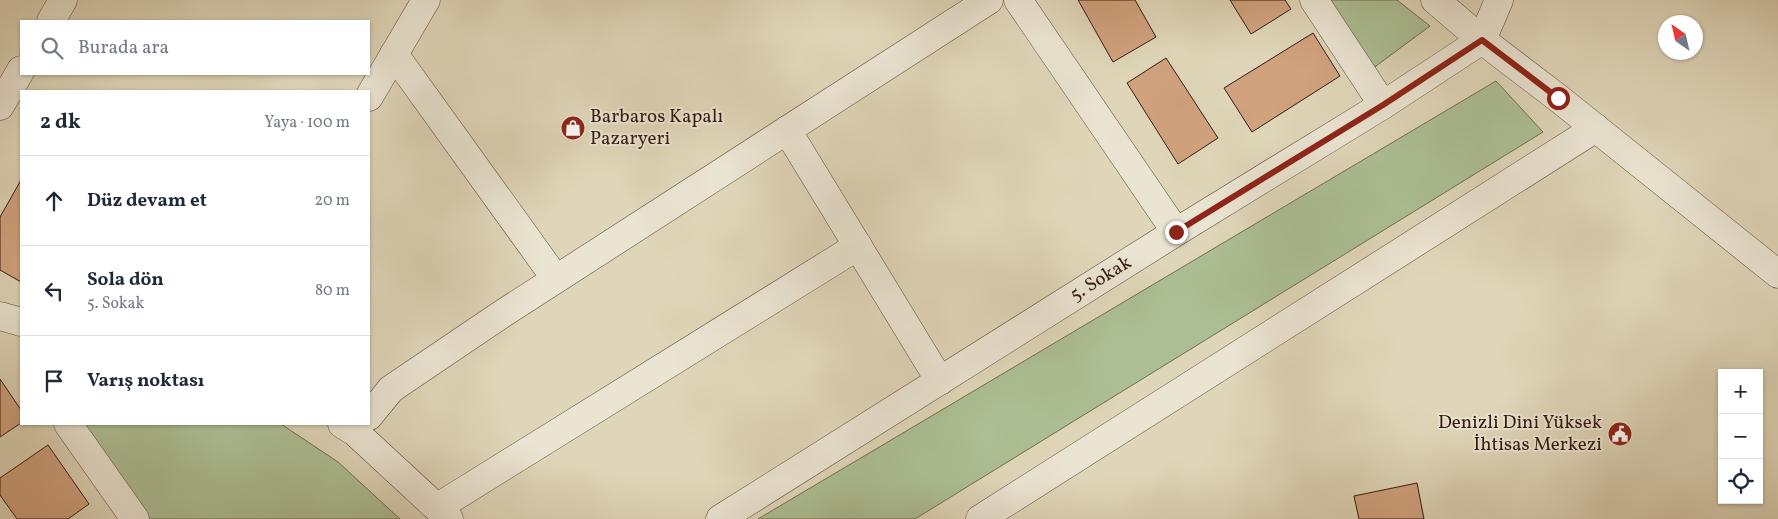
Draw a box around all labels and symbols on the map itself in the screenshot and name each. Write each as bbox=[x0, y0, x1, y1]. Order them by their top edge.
north arrow bbox=[1658, 15, 1703, 60]
route start bbox=[1547, 87, 1570, 110]
place label: Barbaros Kapalı Pazaryeri bbox=[590, 104, 723, 152]
shop icon: Barbaros Kapalı Pazaryeri bbox=[560, 115, 586, 141]
route end bbox=[1165, 221, 1188, 244]
street label: 5. Sokak bbox=[1065, 250, 1137, 308]
place label: Denizli Dini Yüksek İhtisas Merkezi bbox=[1438, 410, 1602, 458]
public building icon: Denizli Dini Yüksek İhtisas Merkezi bbox=[1607, 421, 1633, 447]

